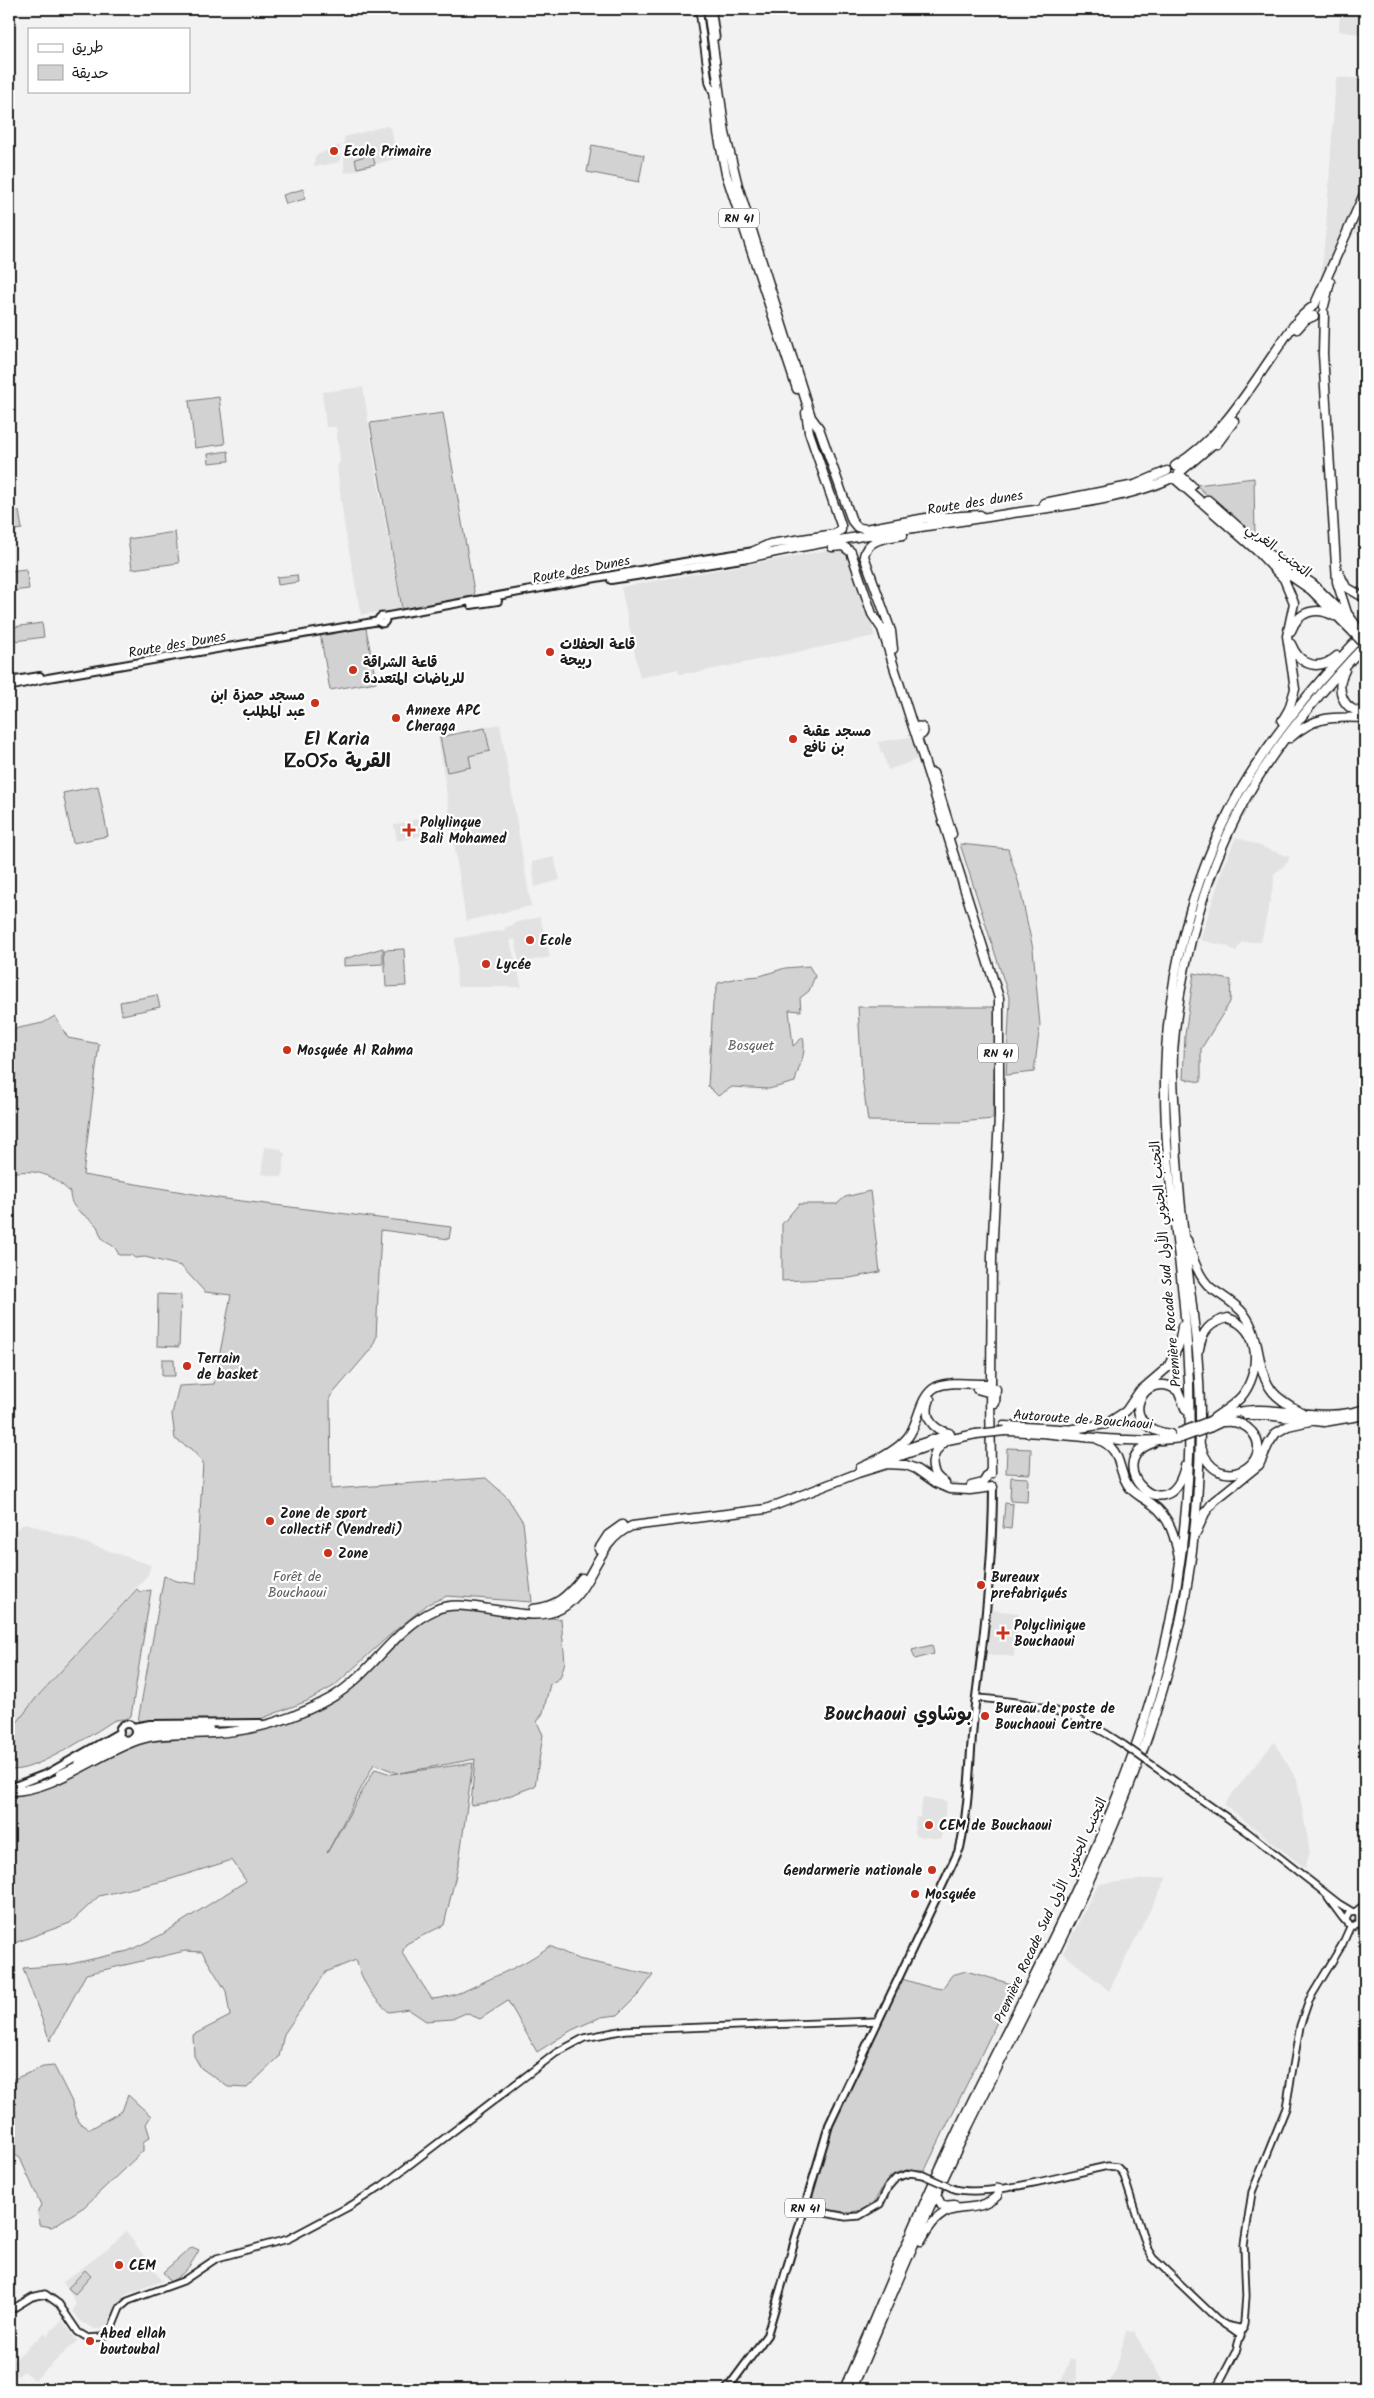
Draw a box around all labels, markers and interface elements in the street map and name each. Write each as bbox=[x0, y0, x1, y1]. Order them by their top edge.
legend bbox=[28, 28, 190, 92]
text: طريق bbox=[72, 36, 104, 60]
text: حديقة bbox=[72, 62, 109, 86]
place label: Ecole Primaire bbox=[344, 141, 432, 163]
marker: Ecole Primaire bbox=[328, 145, 340, 157]
road number: RN 41 bbox=[719, 208, 759, 228]
street label: Route des dunes bbox=[926, 485, 1025, 521]
street label: التجنب الغربي bbox=[1240, 518, 1316, 584]
street label: Route des Dunes bbox=[531, 550, 632, 590]
street label: Route des Dunes bbox=[127, 626, 228, 664]
place label: قاعة الحفلات ربيحة bbox=[560, 634, 635, 672]
marker: قاعة الحفلات ربيحة bbox=[544, 646, 556, 658]
place label: قاعة الشراقة للرياضات المتعددة bbox=[363, 652, 464, 690]
marker: قاعة الشراقة للرياضات المتعددة bbox=[347, 664, 359, 676]
place label: مسجد حمزة ابن عبد المطلب bbox=[211, 685, 306, 723]
marker: مسجد حمزة ابن عبد المطلب bbox=[309, 697, 321, 709]
place label: Annexe APC Cheraga bbox=[406, 700, 481, 738]
marker: Annexe APC Cheraga bbox=[390, 712, 402, 724]
place label: مسجد عقبة بن نافع bbox=[803, 721, 871, 759]
district label: El Karia ⵇⴰⵔⵢⴰ القرية bbox=[283, 725, 391, 777]
marker: مسجد عقبة بن نافع bbox=[787, 733, 799, 745]
place label: Polylinque Bali Mohamed bbox=[420, 812, 507, 850]
marker: Polylinque Bali Mohamed bbox=[402, 823, 416, 837]
place label: Ecole bbox=[540, 930, 572, 952]
marker: Ecole bbox=[524, 934, 536, 946]
place label: Lycée bbox=[496, 954, 531, 976]
marker: Lycée bbox=[480, 958, 492, 970]
park label: Bosquet bbox=[728, 1035, 775, 1057]
place label: Mosquée Al Rahma bbox=[297, 1040, 413, 1062]
marker: Mosquée Al Rahma bbox=[281, 1044, 293, 1056]
road number: RN 41 bbox=[978, 1044, 1018, 1062]
street label: Première Rocade Sud التجنب الجنوبي الأول bbox=[1144, 1140, 1189, 1388]
place label: Terrain de basket bbox=[197, 1348, 259, 1386]
marker: Terrain de basket bbox=[181, 1360, 193, 1372]
street label: Autoroute de Bouchaoui bbox=[1013, 1404, 1154, 1436]
place label: Zone de sport collectif (Vendredi) bbox=[280, 1503, 403, 1541]
marker: Zone de sport collectif (Vendredi) bbox=[264, 1515, 276, 1527]
place label: Zone bbox=[338, 1543, 368, 1565]
marker: Zone bbox=[322, 1547, 334, 1559]
park label: Forêt de Bouchaoui bbox=[268, 1566, 327, 1604]
place label: Bureaux prefabriqués bbox=[990, 1567, 1068, 1605]
marker: Bureaux prefabriqués bbox=[975, 1579, 987, 1591]
place label: Polyclinique Bouchaoui bbox=[1014, 1615, 1086, 1653]
marker: Polyclinique Bouchaoui bbox=[996, 1626, 1010, 1640]
place label: Bureau de poste de Bouchaoui Centre bbox=[995, 1698, 1115, 1736]
district label: Bouchaoui بوشاوي bbox=[824, 1700, 972, 1730]
marker: Bureau de poste de Bouchaoui Centre bbox=[979, 1710, 991, 1722]
street label: Première Rocade Sud التجنب الجنوبي الأول bbox=[989, 1794, 1114, 2028]
place label: CEM de Bouchaoui bbox=[939, 1815, 1052, 1837]
marker: CEM de Bouchaoui bbox=[923, 1819, 935, 1831]
place label: Gendarmerie nationale bbox=[783, 1860, 922, 1882]
marker: Gendarmerie nationale bbox=[926, 1864, 938, 1876]
place label: Mosquée bbox=[925, 1884, 976, 1906]
marker: Mosquée bbox=[909, 1888, 921, 1900]
road number: RN 41 bbox=[785, 2198, 825, 2218]
place label: CEM bbox=[129, 2255, 156, 2277]
marker: CEM bbox=[113, 2259, 125, 2271]
place label: Abed ellah boutoubal bbox=[100, 2323, 166, 2361]
marker: Abed ellah boutoubal bbox=[84, 2335, 96, 2347]

